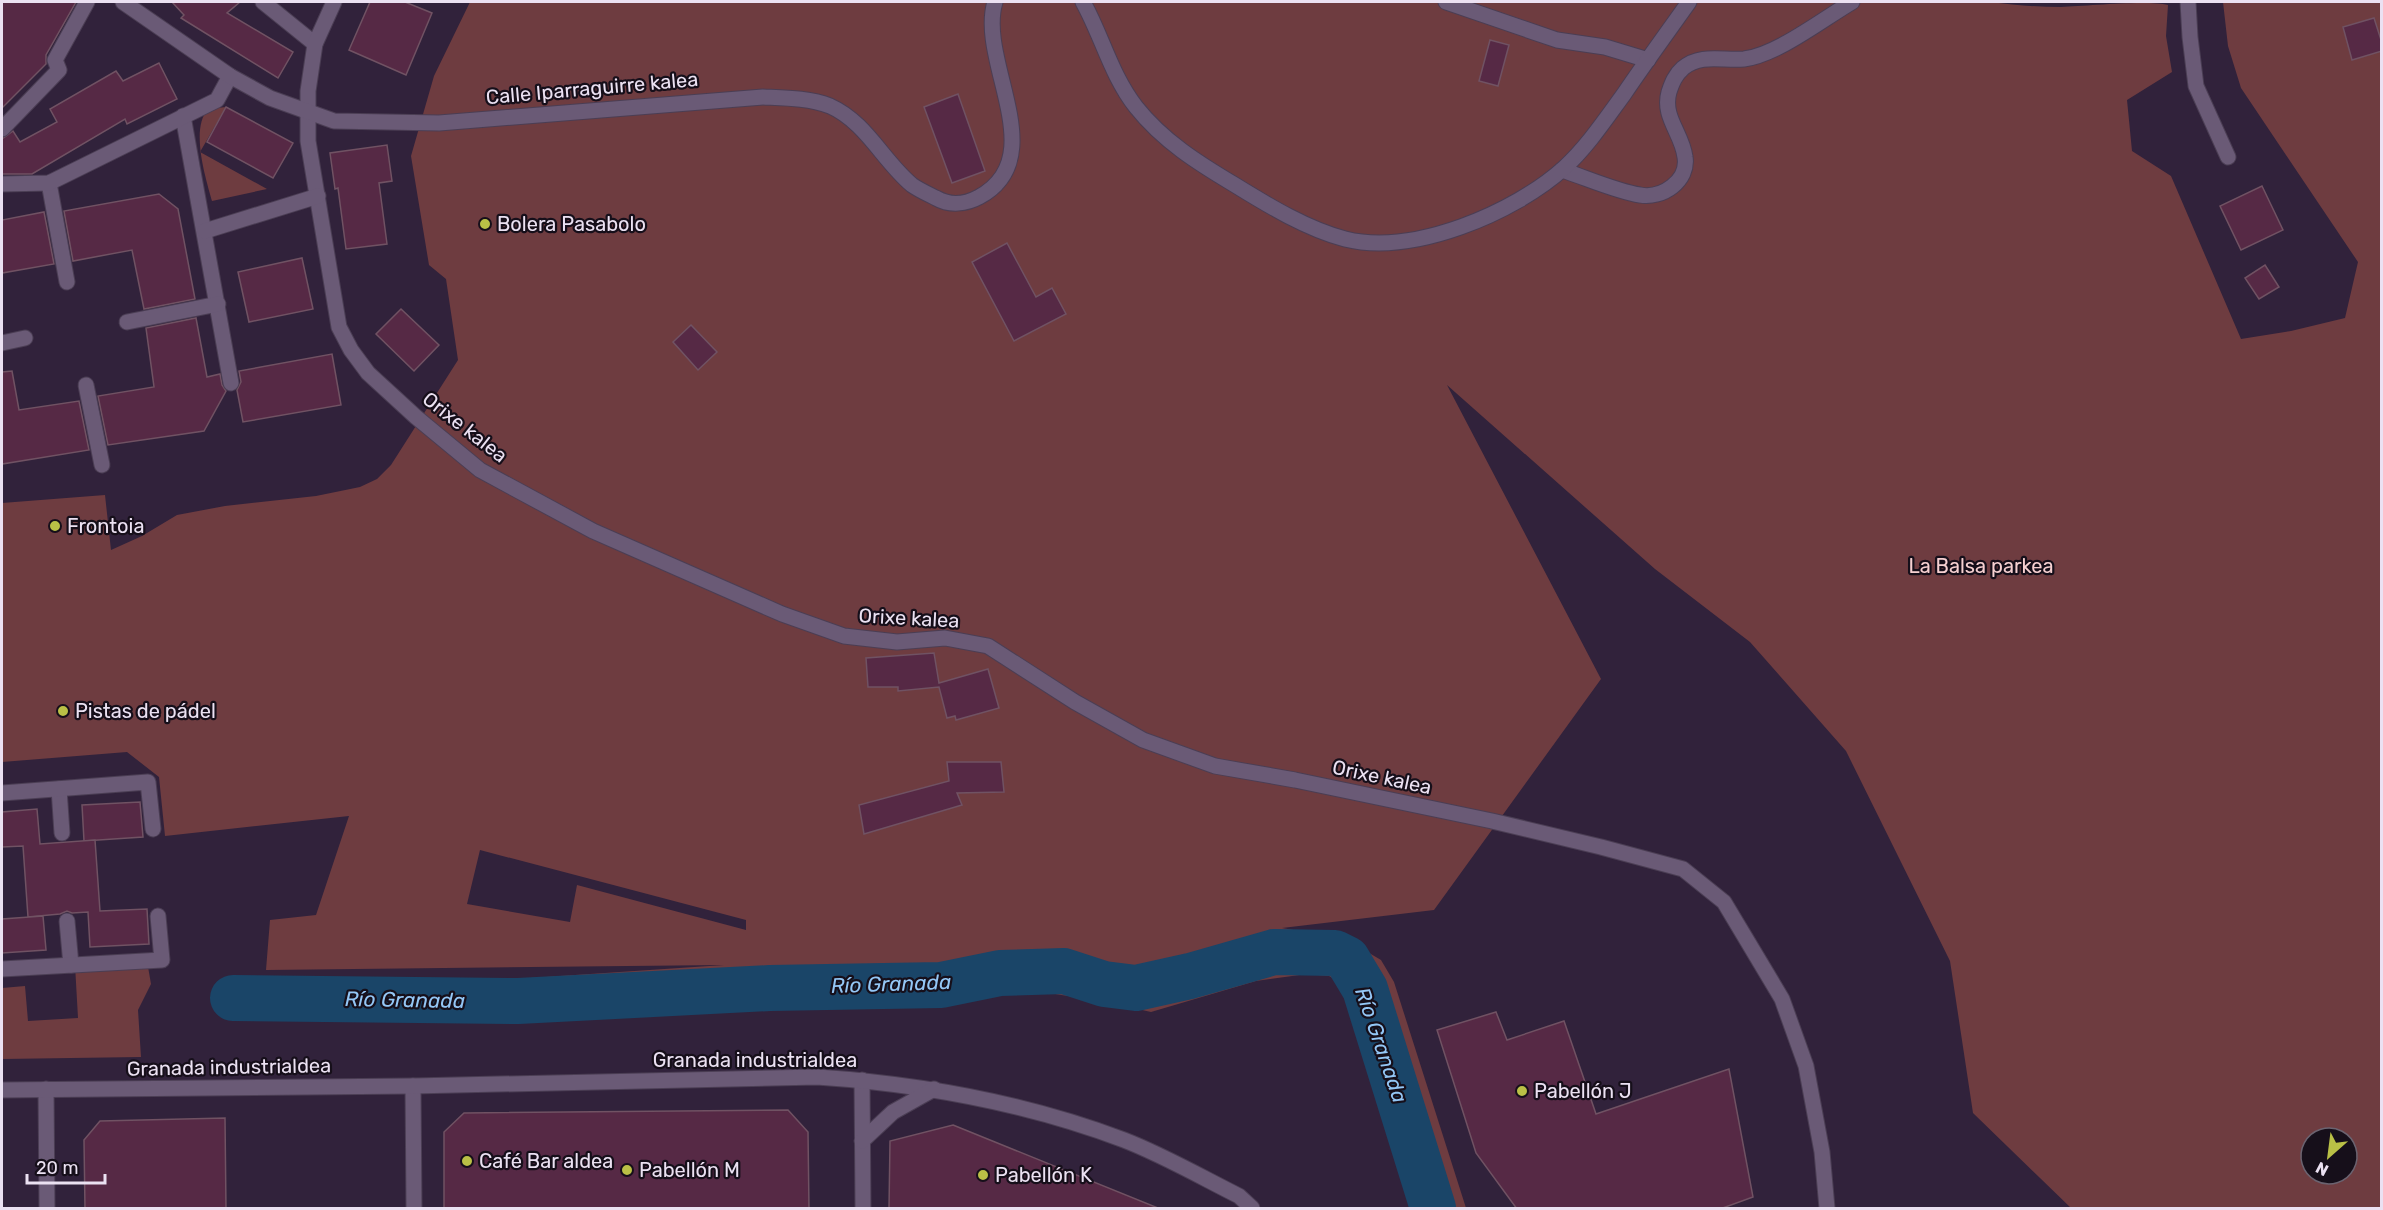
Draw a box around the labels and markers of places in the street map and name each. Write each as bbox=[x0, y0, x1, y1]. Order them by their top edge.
place label: Bolera Pasabolo bbox=[497, 212, 646, 236]
marker: Bolera Pasabolo bbox=[478, 217, 492, 231]
place label: Frontoia bbox=[67, 514, 144, 538]
marker: Frontoia bbox=[48, 519, 62, 533]
place label: Pistas de pádel bbox=[75, 699, 216, 723]
marker: Pistas de pádel bbox=[56, 704, 70, 718]
place label: Pabellón J bbox=[1534, 1079, 1632, 1103]
marker: Pabellón J bbox=[1515, 1084, 1529, 1098]
place label: Café Bar aldea bbox=[479, 1149, 613, 1173]
marker: Café Bar aldea bbox=[460, 1154, 474, 1168]
place label: Pabellón M bbox=[639, 1158, 740, 1182]
marker: Pabellón M bbox=[620, 1163, 634, 1177]
place label: Pabellón K bbox=[995, 1163, 1092, 1187]
marker: Pabellón K bbox=[976, 1168, 990, 1182]

